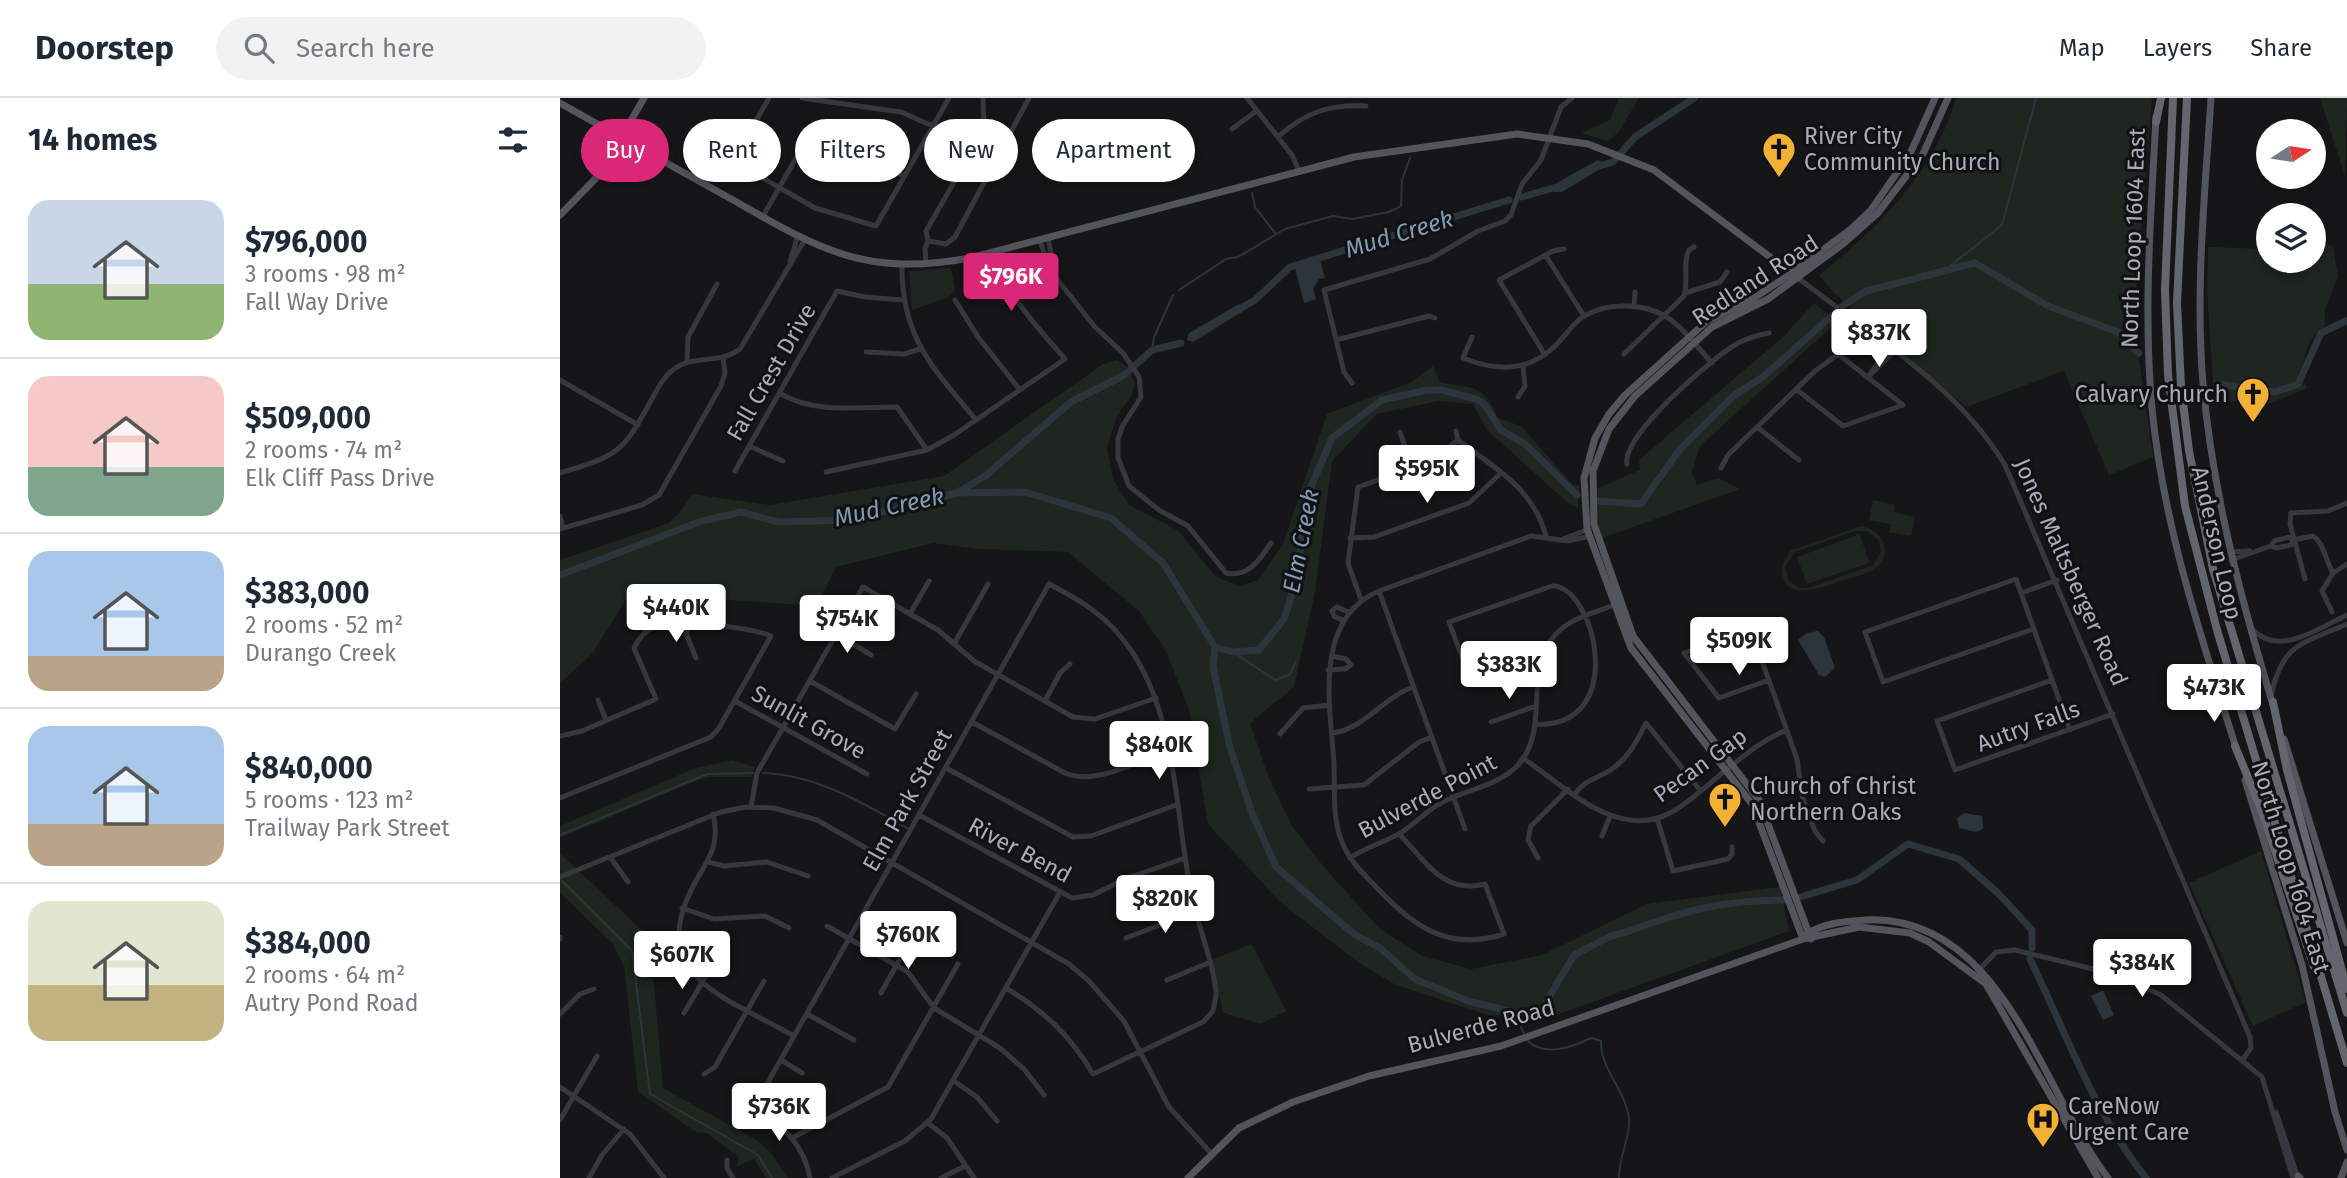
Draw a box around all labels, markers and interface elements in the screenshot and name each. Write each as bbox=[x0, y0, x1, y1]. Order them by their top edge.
search box bbox=[216, 17, 706, 80]
text: Doorstep bbox=[35, 28, 174, 68]
icon: search bbox=[240, 29, 278, 67]
text: Search here bbox=[296, 33, 435, 64]
text: Map bbox=[2059, 34, 2105, 62]
text: Layers bbox=[2143, 34, 2212, 62]
text: Share bbox=[2250, 34, 2312, 62]
chip: Buy bbox=[581, 119, 669, 182]
chip: Rent bbox=[683, 119, 781, 182]
chip: Filters bbox=[795, 119, 910, 182]
chip: New bbox=[924, 119, 1018, 182]
chip: Apartment bbox=[1032, 119, 1195, 182]
north arrow bbox=[2256, 119, 2326, 189]
map controls bbox=[2256, 119, 2326, 273]
icon: filters bbox=[494, 121, 532, 159]
text: 14 homes bbox=[28, 122, 157, 158]
place label: River City Community Church bbox=[1804, 122, 2000, 176]
street label: North Loop 1604 East bbox=[2115, 127, 2151, 348]
church icon: River City Community Church bbox=[1760, 130, 1798, 179]
button: layers bbox=[2256, 203, 2326, 273]
water label: Mud Creek bbox=[1341, 204, 1457, 264]
text: $796,000 bbox=[245, 224, 368, 260]
icon: home bbox=[84, 228, 168, 312]
street label: Redland Road bbox=[1686, 229, 1824, 331]
pin: $796K bbox=[962, 254, 1060, 313]
text: 3 rooms · 98 m² bbox=[245, 260, 405, 288]
text: $796K bbox=[979, 262, 1043, 290]
text: Fall Way Drive bbox=[245, 288, 389, 316]
street label: Fall Crest Drive bbox=[720, 298, 822, 446]
pin: $837K bbox=[1830, 310, 1928, 369]
text: $837K bbox=[1847, 318, 1911, 346]
church icon: Calvary Church bbox=[2234, 375, 2272, 424]
place label: Calvary Church bbox=[2075, 380, 2228, 408]
text: $509,000 bbox=[245, 400, 371, 436]
icon: home bbox=[84, 404, 168, 488]
text: 2 rooms · 74 m² bbox=[245, 436, 402, 464]
pin: $595K bbox=[1378, 446, 1476, 505]
text: $595K bbox=[1395, 454, 1459, 482]
street label: Jones Maltsberger Road bbox=[2008, 454, 2134, 690]
text: Elk Cliff Pass Drive bbox=[245, 464, 435, 492]
street label: Anderson Loop bbox=[2186, 464, 2248, 622]
water label: Mud Creek bbox=[831, 482, 947, 532]
water label: Elm Creek bbox=[1277, 487, 1325, 595]
text: $383,000 bbox=[245, 575, 370, 611]
icon: home bbox=[84, 579, 168, 663]
pin: $440K bbox=[627, 584, 725, 644]
text: $440K bbox=[643, 593, 709, 621]
pin: $754K bbox=[798, 596, 896, 655]
text: $754K bbox=[816, 604, 878, 632]
text: 2 rooms · 52 m² bbox=[245, 611, 403, 639]
pin: $509K bbox=[1690, 618, 1788, 677]
text: $509K bbox=[1706, 626, 1772, 654]
text: Durango Creek bbox=[245, 639, 396, 667]
pin: $383K bbox=[1460, 642, 1558, 701]
text: $383K bbox=[1477, 650, 1541, 678]
pin: $473K bbox=[2165, 664, 2263, 724]
text: $473K bbox=[2183, 673, 2245, 701]
street label: Sunlit Grove bbox=[747, 679, 871, 765]
street label: Autry Falls bbox=[1973, 694, 2083, 758]
pin: $840K bbox=[1110, 722, 1208, 781]
street label: Pecan Gap bbox=[1648, 722, 1752, 808]
street label: Elm Park Street bbox=[856, 723, 958, 876]
text: $840K bbox=[1126, 730, 1193, 758]
street label: Bulverde Point bbox=[1353, 747, 1502, 844]
text: $840,000 bbox=[245, 750, 373, 786]
icon: home bbox=[84, 754, 168, 838]
street label: North Loop 1604 East bbox=[2245, 758, 2337, 977]
place label: Church of Christ Northern Oaks bbox=[1750, 772, 1917, 826]
church icon: Church of Christ Northern Oaks bbox=[1706, 780, 1744, 829]
text: 5 rooms · 123 m² bbox=[245, 786, 413, 814]
street label: River Bend bbox=[964, 811, 1076, 889]
text: Trailway Park Street bbox=[245, 814, 450, 842]
pin: $820K bbox=[1116, 876, 1214, 935]
text: $820K bbox=[1132, 884, 1198, 912]
pin: $760K bbox=[859, 912, 957, 971]
text: $760K bbox=[876, 920, 940, 948]
text: $384,000 bbox=[245, 925, 371, 961]
icon: home bbox=[84, 929, 168, 1013]
pin: $607K bbox=[633, 932, 731, 991]
text: $607K bbox=[650, 940, 714, 968]
pin: $384K bbox=[2093, 940, 2191, 999]
text: $384K bbox=[2109, 948, 2175, 976]
text: 2 rooms · 64 m² bbox=[245, 961, 405, 989]
text: Autry Pond Road bbox=[245, 989, 419, 1017]
street label: Bulverde Road bbox=[1404, 993, 1558, 1059]
pin: $736K bbox=[730, 1084, 828, 1143]
text: $736K bbox=[748, 1092, 810, 1120]
place label: CareNow Urgent Care bbox=[2068, 1092, 2190, 1146]
hospital icon: CareNow Urgent Care bbox=[2024, 1100, 2062, 1149]

